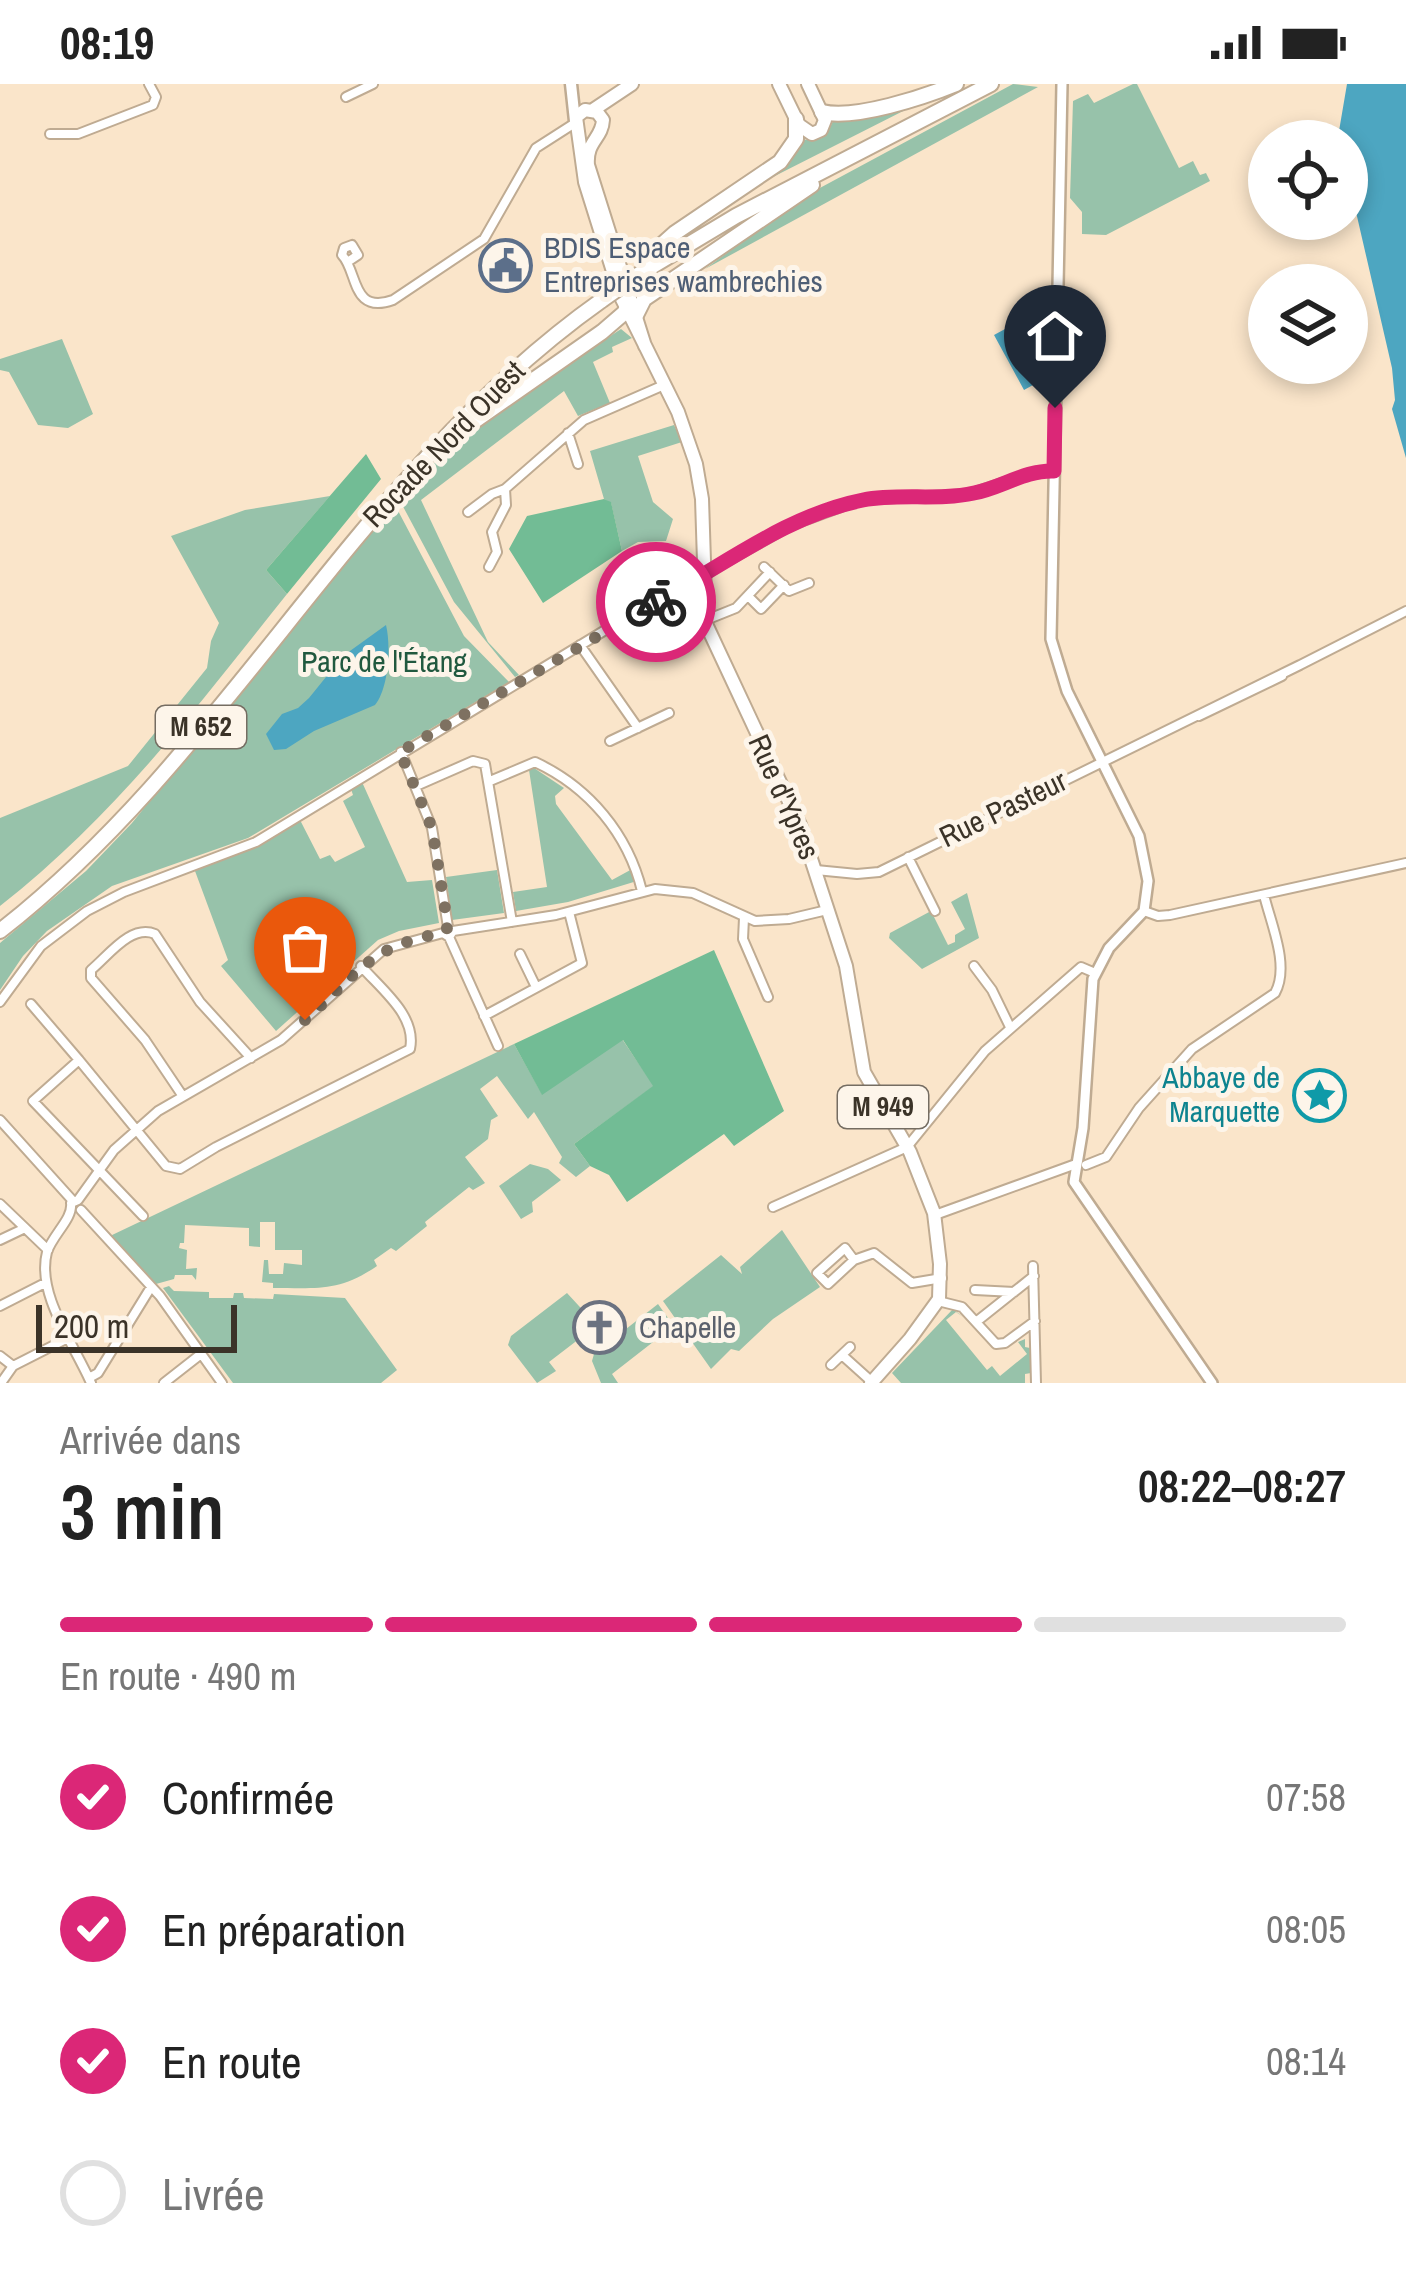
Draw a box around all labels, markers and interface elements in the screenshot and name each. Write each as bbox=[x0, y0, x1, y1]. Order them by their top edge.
text: 08:19 bbox=[60, 12, 154, 73]
map controls bbox=[1248, 120, 1368, 384]
button: locate bbox=[1248, 120, 1368, 240]
place label: BDIS Espace Entreprises wambrechies bbox=[544, 227, 823, 301]
public building icon: BDIS Espace Entreprises wambrechies bbox=[477, 237, 533, 293]
button: layers bbox=[1248, 264, 1368, 384]
pin bbox=[1004, 285, 1106, 408]
icon: home bbox=[1022, 303, 1088, 369]
street label: Rocade Nord Ouest bbox=[353, 351, 533, 535]
courier bbox=[596, 542, 716, 662]
icon: bike bbox=[623, 569, 689, 635]
park label: Parc de l'Étang bbox=[301, 641, 467, 681]
road number: M 652 bbox=[156, 706, 246, 748]
street label: Rue d'Ypres bbox=[740, 728, 830, 865]
street label: Rue Pasteur bbox=[932, 760, 1074, 856]
pin bbox=[254, 897, 356, 1020]
icon: bag bbox=[272, 915, 338, 981]
place label: Abbaye de Marquette bbox=[1161, 1057, 1280, 1131]
place icon: Abbaye de Marquette bbox=[1291, 1067, 1347, 1123]
road number: M 949 bbox=[838, 1086, 928, 1128]
scale bar bbox=[36, 1299, 237, 1352]
church icon: Chapelle bbox=[572, 1300, 628, 1356]
text: 200 m bbox=[54, 1304, 129, 1348]
place label: Chapelle bbox=[639, 1307, 736, 1347]
text: Arrivée dans bbox=[60, 1414, 241, 1466]
text: 08:22–08:27 bbox=[1138, 1455, 1346, 1516]
text: 3 min bbox=[60, 1458, 225, 1563]
text: En route · 490 m bbox=[60, 1650, 296, 1702]
icon: check bbox=[60, 1764, 126, 1830]
text: Confirmée bbox=[162, 1767, 334, 1828]
text: 07:58 bbox=[1266, 1771, 1346, 1823]
icon: check bbox=[60, 1896, 126, 1962]
text: En préparation bbox=[162, 1899, 406, 1960]
text: 08:05 bbox=[1266, 1903, 1346, 1955]
icon: check bbox=[60, 2028, 126, 2094]
text: En route bbox=[162, 2031, 302, 2092]
text: 08:14 bbox=[1266, 2035, 1346, 2087]
text: Livrée bbox=[162, 2163, 265, 2224]

